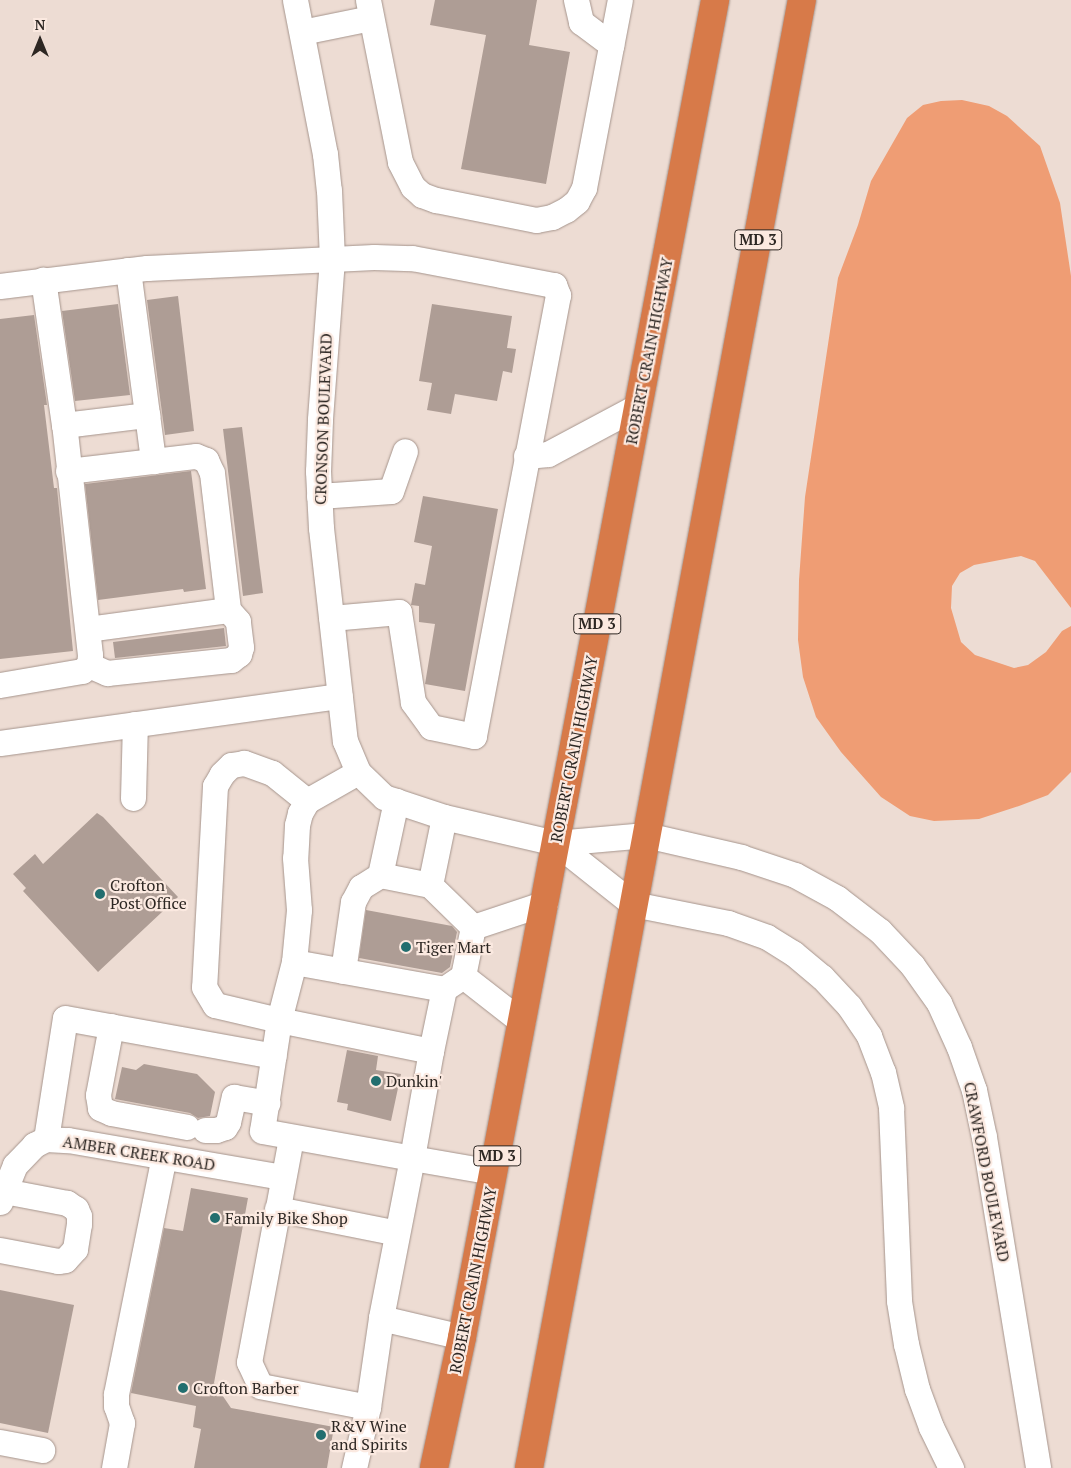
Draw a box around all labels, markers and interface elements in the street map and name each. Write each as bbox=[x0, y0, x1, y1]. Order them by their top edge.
north arrow bbox=[15, 15, 65, 65]
text: N bbox=[35, 15, 45, 34]
road number: MD 3 bbox=[733, 228, 783, 252]
street label: ROBERT CRAIN HIGHWAY bbox=[621, 256, 677, 446]
street label: CRONSON BOULEVARD bbox=[310, 333, 336, 505]
road number: MD 3 bbox=[572, 612, 622, 636]
street label: ROBERT CRAIN HIGHWAY bbox=[546, 654, 602, 844]
place label: Crofton Post Office bbox=[110, 875, 187, 913]
marker: Crofton Post Office bbox=[94, 888, 106, 900]
place label: Tiger Mart bbox=[416, 937, 491, 957]
marker: Tiger Mart bbox=[400, 941, 412, 953]
place label: Dunkin' bbox=[386, 1071, 442, 1091]
marker: Dunkin' bbox=[370, 1075, 382, 1087]
street label: CRAWFORD BOULEVARD bbox=[960, 1080, 1014, 1264]
street label: AMBER CREEK ROAD bbox=[61, 1131, 217, 1175]
road number: MD 3 bbox=[472, 1144, 522, 1168]
street label: ROBERT CRAIN HIGHWAY bbox=[445, 1185, 501, 1375]
place label: Family Bike Shop bbox=[225, 1208, 348, 1228]
marker: Family Bike Shop bbox=[209, 1212, 221, 1224]
place label: Crofton Barber bbox=[193, 1378, 299, 1398]
marker: Crofton Barber bbox=[177, 1382, 189, 1394]
place label: R&V Wine and Spirits bbox=[331, 1416, 408, 1454]
marker: R&V Wine and Spirits bbox=[315, 1429, 327, 1441]

